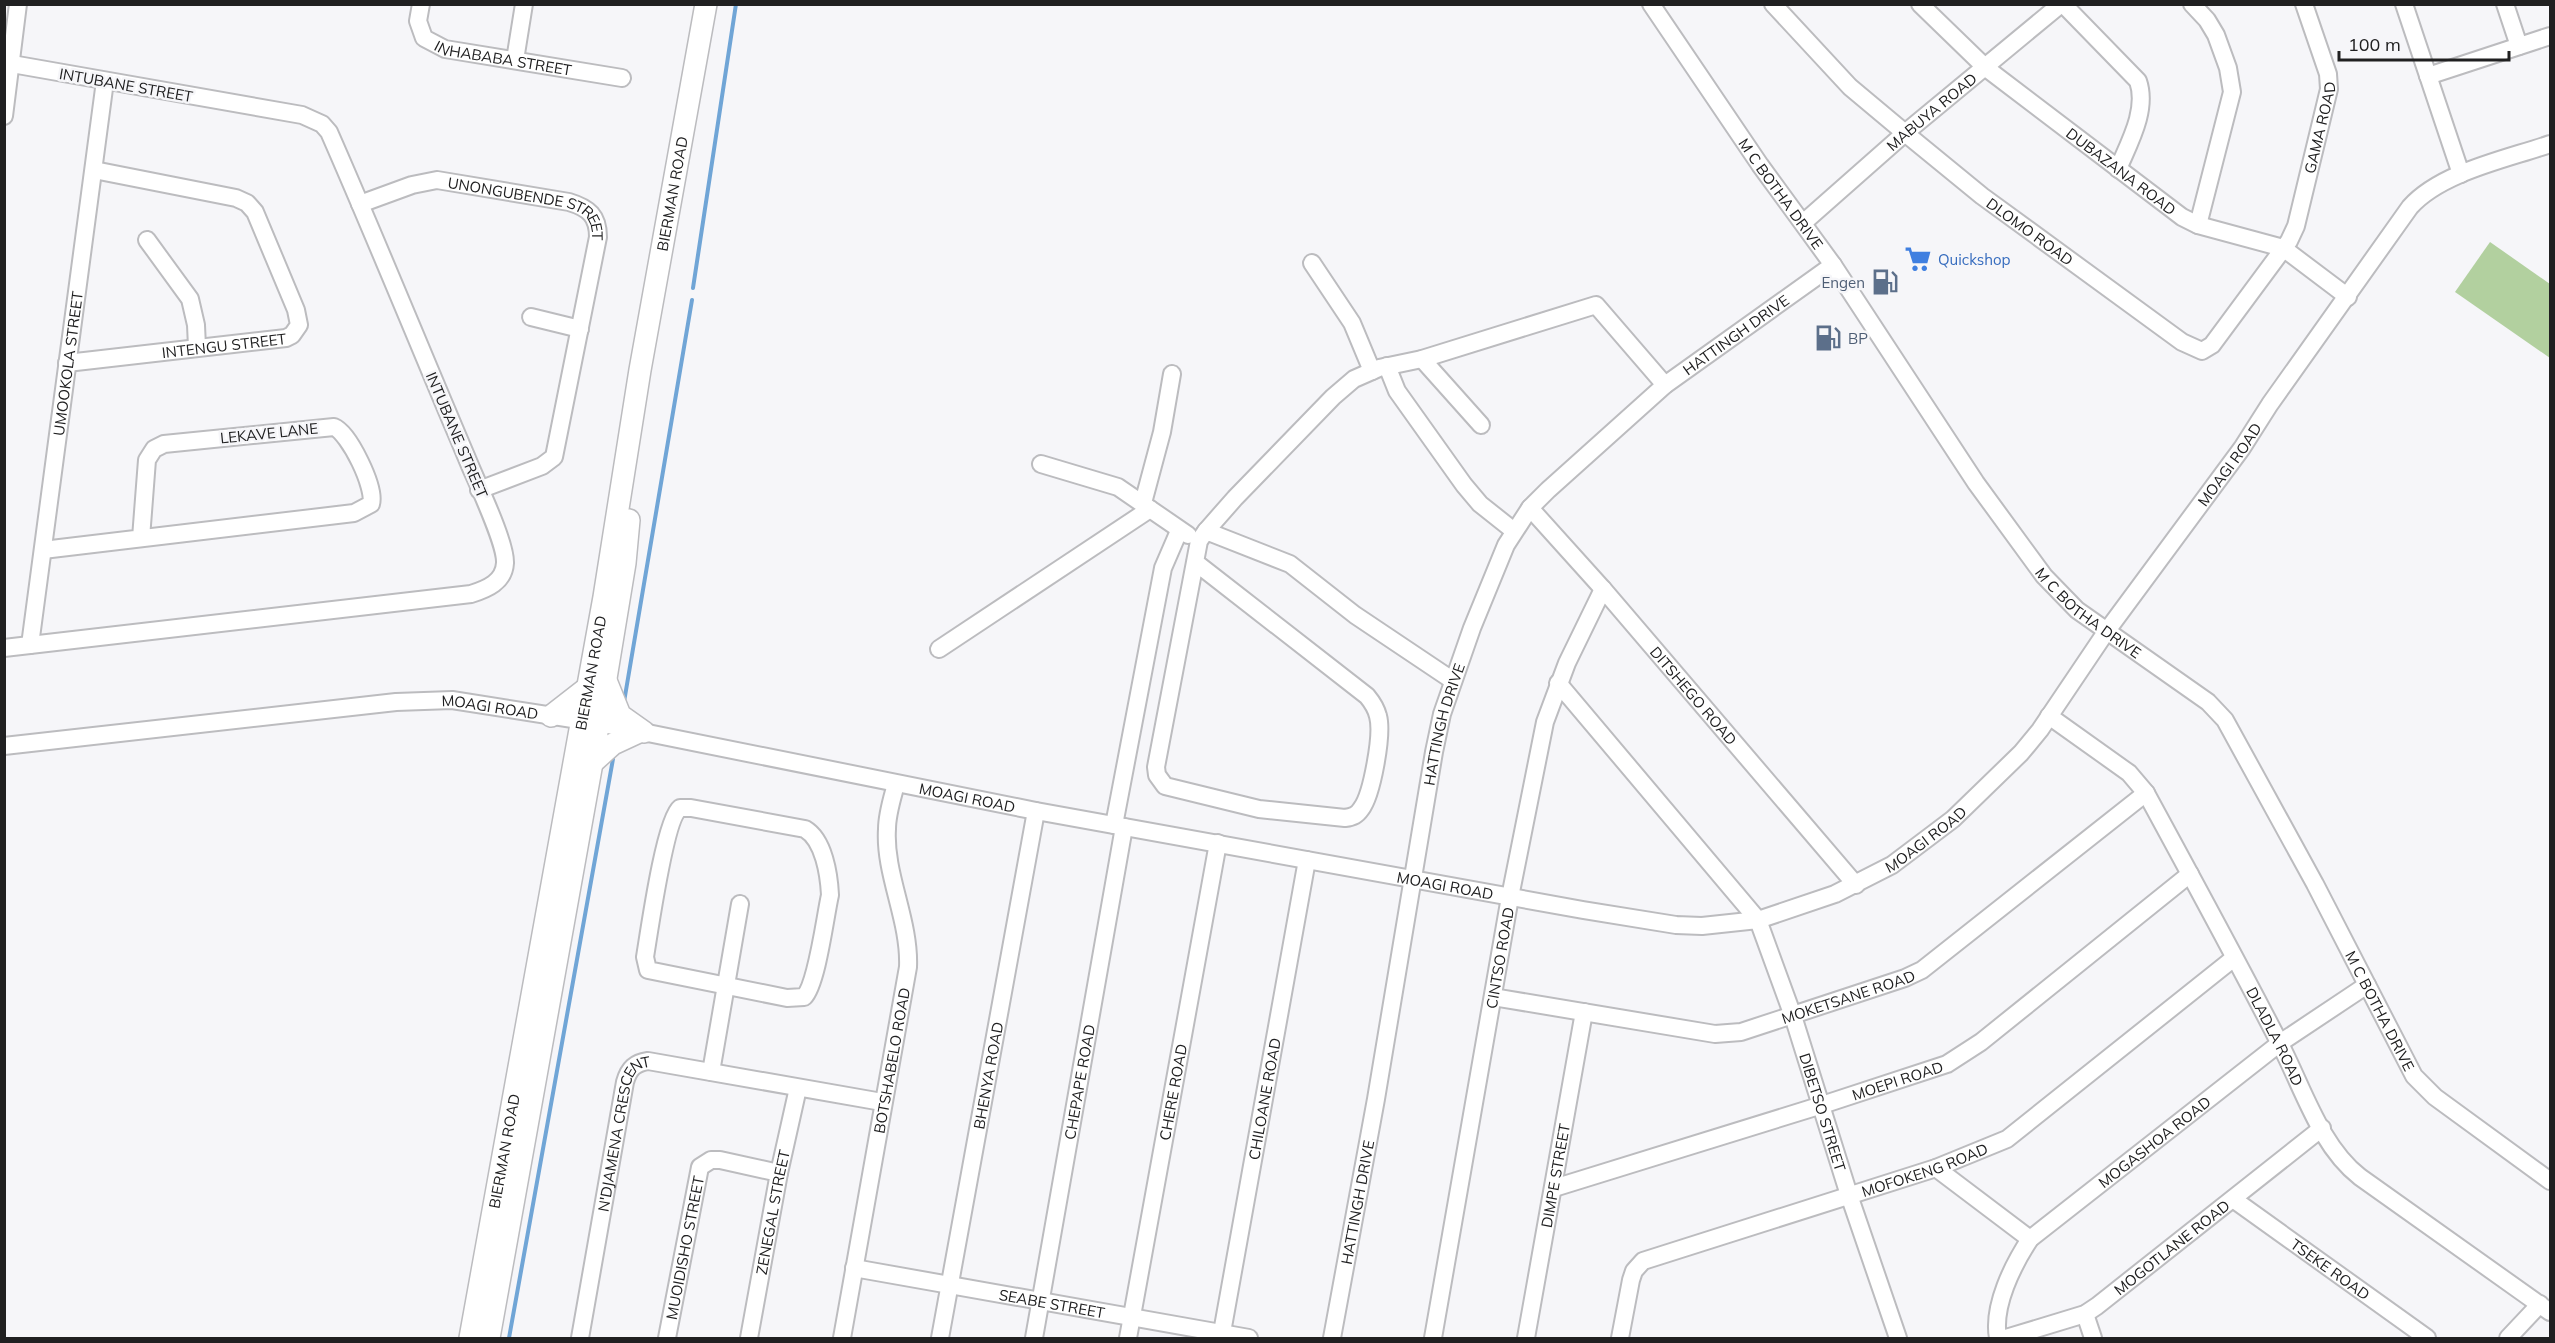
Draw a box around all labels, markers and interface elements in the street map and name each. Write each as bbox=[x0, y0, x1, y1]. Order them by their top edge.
scale bar bbox=[2339, 24, 2508, 62]
text: 100 m bbox=[2348, 33, 2401, 56]
street label: INHABABA STREET bbox=[431, 36, 573, 79]
street label: INTUBANE STREET bbox=[58, 64, 194, 106]
street label: MABUYA ROAD bbox=[1882, 68, 1980, 155]
street label: GAMA ROAD bbox=[2300, 81, 2339, 175]
street label: DUBAZANA ROAD bbox=[2063, 123, 2180, 219]
street label: M C BOTHA DRIVE bbox=[1735, 134, 1828, 253]
street label: BIERMAN ROAD bbox=[652, 135, 691, 253]
street label: UNONGUBENDE STREET bbox=[446, 172, 608, 241]
street label: DLOMO ROAD bbox=[1983, 193, 2077, 269]
supermarket icon: Quickshop bbox=[1903, 244, 1933, 274]
place label: Quickshop bbox=[1938, 250, 2011, 269]
fuel station icon: Engen bbox=[1870, 267, 1900, 297]
place label: Engen bbox=[1821, 273, 1865, 292]
street label: UMOOKOLA STREET bbox=[48, 290, 86, 437]
street label: HATTINGH DRIVE bbox=[1679, 290, 1793, 379]
fuel station icon: BP bbox=[1813, 323, 1843, 353]
street label: INTENGU STREET bbox=[161, 329, 287, 362]
place label: BP bbox=[1848, 329, 1868, 348]
street label: INTUBANE STREET bbox=[422, 369, 492, 501]
street label: LEKAVE LANE bbox=[219, 418, 319, 448]
street label: MOAGI ROAD bbox=[2193, 419, 2265, 510]
street label: M C BOTHA DRIVE bbox=[2031, 564, 2145, 662]
street label: BIERMAN ROAD bbox=[571, 614, 610, 732]
street label: DITSHEGO ROAD bbox=[1646, 642, 1741, 749]
street label: HATTINGH DRIVE bbox=[1419, 660, 1469, 787]
street label: MOAGI ROAD bbox=[441, 690, 540, 723]
street label: MOAGI ROAD bbox=[917, 778, 1017, 816]
street label: MOAGI ROAD bbox=[1882, 802, 1970, 876]
street label: MOAGI ROAD bbox=[1395, 867, 1495, 903]
street label: CINTSO ROAD bbox=[1481, 905, 1518, 1010]
street label: M C BOTHA DRIVE bbox=[2342, 947, 2419, 1074]
street label: MOKETSANE ROAD bbox=[1779, 965, 1918, 1028]
street label: DLADLA ROAD bbox=[2243, 984, 2308, 1089]
street label: BOTSHABELO ROAD bbox=[869, 986, 914, 1135]
street label: BHENYA ROAD bbox=[969, 1020, 1007, 1131]
street label: CHEPAPE ROAD bbox=[1060, 1023, 1099, 1141]
street label: CHILOANE ROAD bbox=[1244, 1036, 1284, 1161]
street label: CHERE ROAD bbox=[1155, 1042, 1191, 1142]
street label: N'DJAMENA CRESCENT bbox=[593, 1051, 652, 1213]
street label: DIBETSO STREET bbox=[1796, 1051, 1850, 1173]
street label: MOEPI ROAD bbox=[1849, 1056, 1946, 1104]
street label: BIERMAN ROAD bbox=[484, 1092, 524, 1210]
street label: MOGASHOA ROAD bbox=[2094, 1092, 2214, 1192]
street label: DIMPE STREET bbox=[1536, 1122, 1574, 1229]
street label: HATTINGH DRIVE bbox=[1336, 1138, 1378, 1266]
street label: MOFOKENG ROAD bbox=[1859, 1138, 1990, 1201]
street label: ZENEGAL STREET bbox=[751, 1148, 793, 1276]
street label: MUOIDISHO STREET bbox=[661, 1174, 708, 1321]
street label: MOGOTLANE ROAD bbox=[2110, 1195, 2233, 1299]
street label: TSEKE ROAD bbox=[2287, 1234, 2374, 1304]
street label: SEABE STREET bbox=[998, 1284, 1106, 1322]

